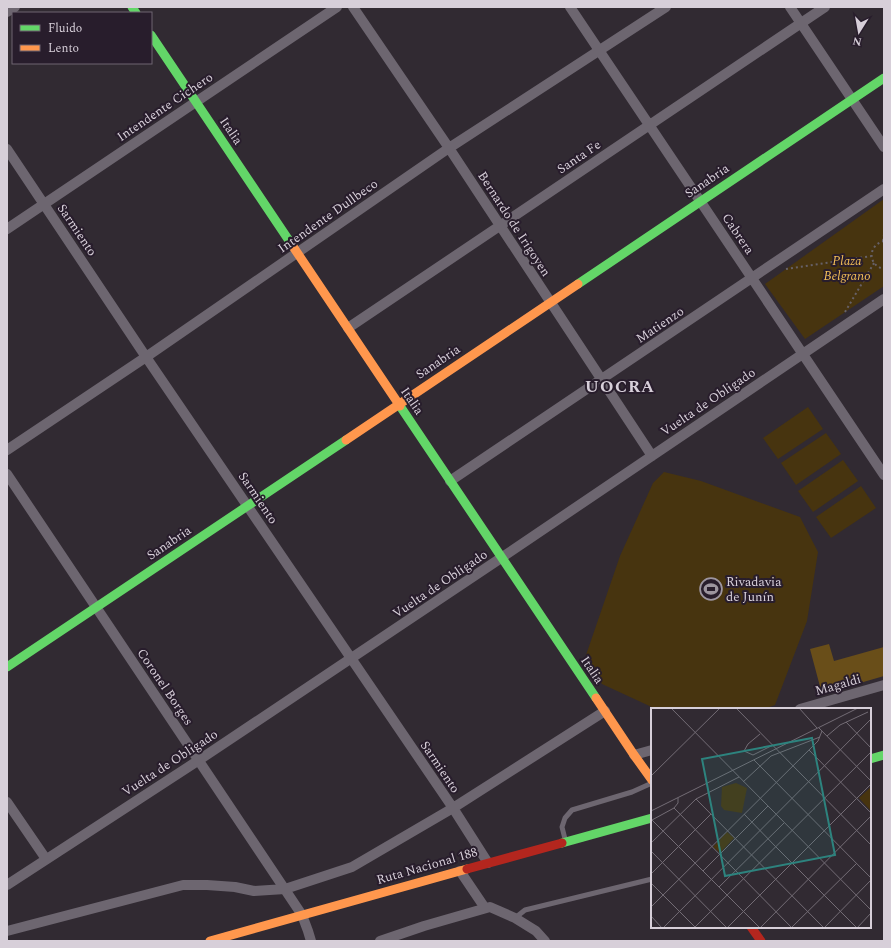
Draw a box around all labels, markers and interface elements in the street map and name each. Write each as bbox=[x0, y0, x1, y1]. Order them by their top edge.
legend bbox=[12, 12, 152, 64]
north arrow bbox=[839, 12, 879, 52]
text: Fluido bbox=[48, 19, 82, 38]
text: N bbox=[851, 32, 863, 51]
text: Lento bbox=[48, 39, 79, 58]
street label: Intendente Cichero bbox=[113, 67, 217, 147]
street label: Italia bbox=[214, 113, 248, 150]
street label: Santa Fe bbox=[553, 135, 605, 179]
street label: Sanabria bbox=[681, 158, 734, 203]
street label: Bernardo de Irigoyen bbox=[472, 167, 556, 281]
street label: Intendente Dullbeco bbox=[274, 174, 382, 258]
street label: Sarmiento bbox=[52, 200, 102, 260]
street label: Cabrera bbox=[717, 209, 760, 259]
park label: Plaza Belgrano bbox=[823, 251, 871, 286]
street label: Matienzo bbox=[632, 301, 688, 349]
street label: Sanabria bbox=[412, 339, 465, 384]
street label: Vuelta de Obligado bbox=[656, 363, 760, 441]
district label: UOCRA bbox=[585, 374, 655, 400]
street label: Italia bbox=[395, 383, 429, 420]
street label: Sarmiento bbox=[233, 468, 283, 528]
street label: Sanabria bbox=[143, 520, 196, 565]
street label: Vuelta de Obligado bbox=[388, 545, 492, 623]
place label: Rivadavia de Junín bbox=[726, 572, 782, 607]
sports icon: Rivadavia de Junín bbox=[698, 576, 724, 602]
street label: Coronel Borges bbox=[132, 644, 198, 730]
street label: Italia bbox=[575, 652, 609, 689]
street label: Magaldi bbox=[813, 669, 863, 701]
inset map bbox=[651, 708, 871, 928]
street label: Vuelta de Obligado bbox=[118, 724, 222, 802]
street label: Sarmiento bbox=[415, 737, 465, 797]
street label: Ruta Nacional 188 bbox=[374, 842, 480, 890]

